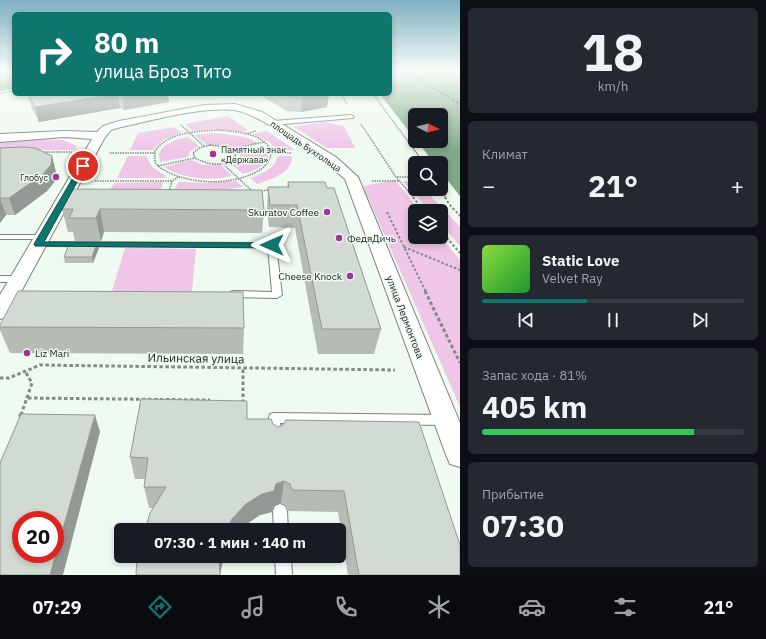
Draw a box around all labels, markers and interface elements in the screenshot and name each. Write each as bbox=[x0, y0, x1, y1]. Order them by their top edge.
text: 18 bbox=[582, 18, 644, 85]
text: 80 m bbox=[94, 24, 159, 61]
icon: right bbox=[28, 28, 80, 80]
text: улица Броз Тито bbox=[94, 60, 232, 83]
text: km/h bbox=[598, 78, 628, 95]
north arrow bbox=[408, 108, 448, 148]
map controls bbox=[408, 108, 448, 244]
street label: площадь Бухгольца bbox=[268, 118, 344, 174]
place label: Памятный знак «Держава» bbox=[221, 144, 286, 165]
text: Климат bbox=[482, 146, 528, 163]
pin bbox=[66, 149, 100, 183]
marker: Памятный знак «Держава» bbox=[208, 149, 218, 159]
icon: arrive bbox=[72, 155, 94, 177]
button: search bbox=[408, 156, 448, 196]
text: 21° bbox=[588, 166, 638, 205]
text: − bbox=[482, 171, 495, 200]
text: + bbox=[731, 171, 744, 200]
place label: Глобус bbox=[20, 172, 48, 183]
marker: Глобус bbox=[51, 172, 61, 182]
button: layers bbox=[408, 204, 448, 244]
place label: Skuratov Coffee bbox=[248, 206, 320, 219]
marker: Skuratov Coffee bbox=[322, 207, 332, 217]
position arrow bbox=[251, 224, 293, 266]
place label: ФедяДичь bbox=[347, 232, 396, 245]
marker: ФедяДичь bbox=[334, 233, 344, 243]
text: Static Love bbox=[542, 251, 619, 270]
place label: Cheese Knock bbox=[279, 270, 343, 283]
text: Velvet Ray bbox=[542, 270, 603, 287]
marker: Cheese Knock bbox=[345, 271, 355, 281]
street label: улица Лермонтова bbox=[383, 274, 427, 361]
icon: previous bbox=[515, 309, 537, 331]
icon: pause bbox=[602, 309, 624, 331]
icon: next bbox=[689, 309, 711, 331]
place label: Liz Mari bbox=[35, 347, 69, 360]
marker: Liz Mari bbox=[22, 348, 32, 358]
street label: Ильинская улица bbox=[147, 350, 245, 366]
text: Запас хода · 81% bbox=[482, 367, 587, 384]
text: 405 km bbox=[482, 387, 587, 426]
text: Прибытие bbox=[482, 486, 544, 503]
text: 07:30 bbox=[482, 506, 564, 545]
speed limit sign: 20 bbox=[12, 511, 64, 563]
text: 07:30 · 1 мин · 140 m bbox=[154, 533, 306, 552]
icon: directions bbox=[146, 593, 174, 621]
icon: music bbox=[239, 593, 267, 621]
icon: phone bbox=[332, 593, 360, 621]
icon: climate bbox=[425, 593, 453, 621]
icon: car bbox=[518, 593, 546, 621]
icon: filters bbox=[611, 593, 639, 621]
text: 07:29 bbox=[32, 596, 82, 619]
text: 21° bbox=[703, 596, 734, 619]

